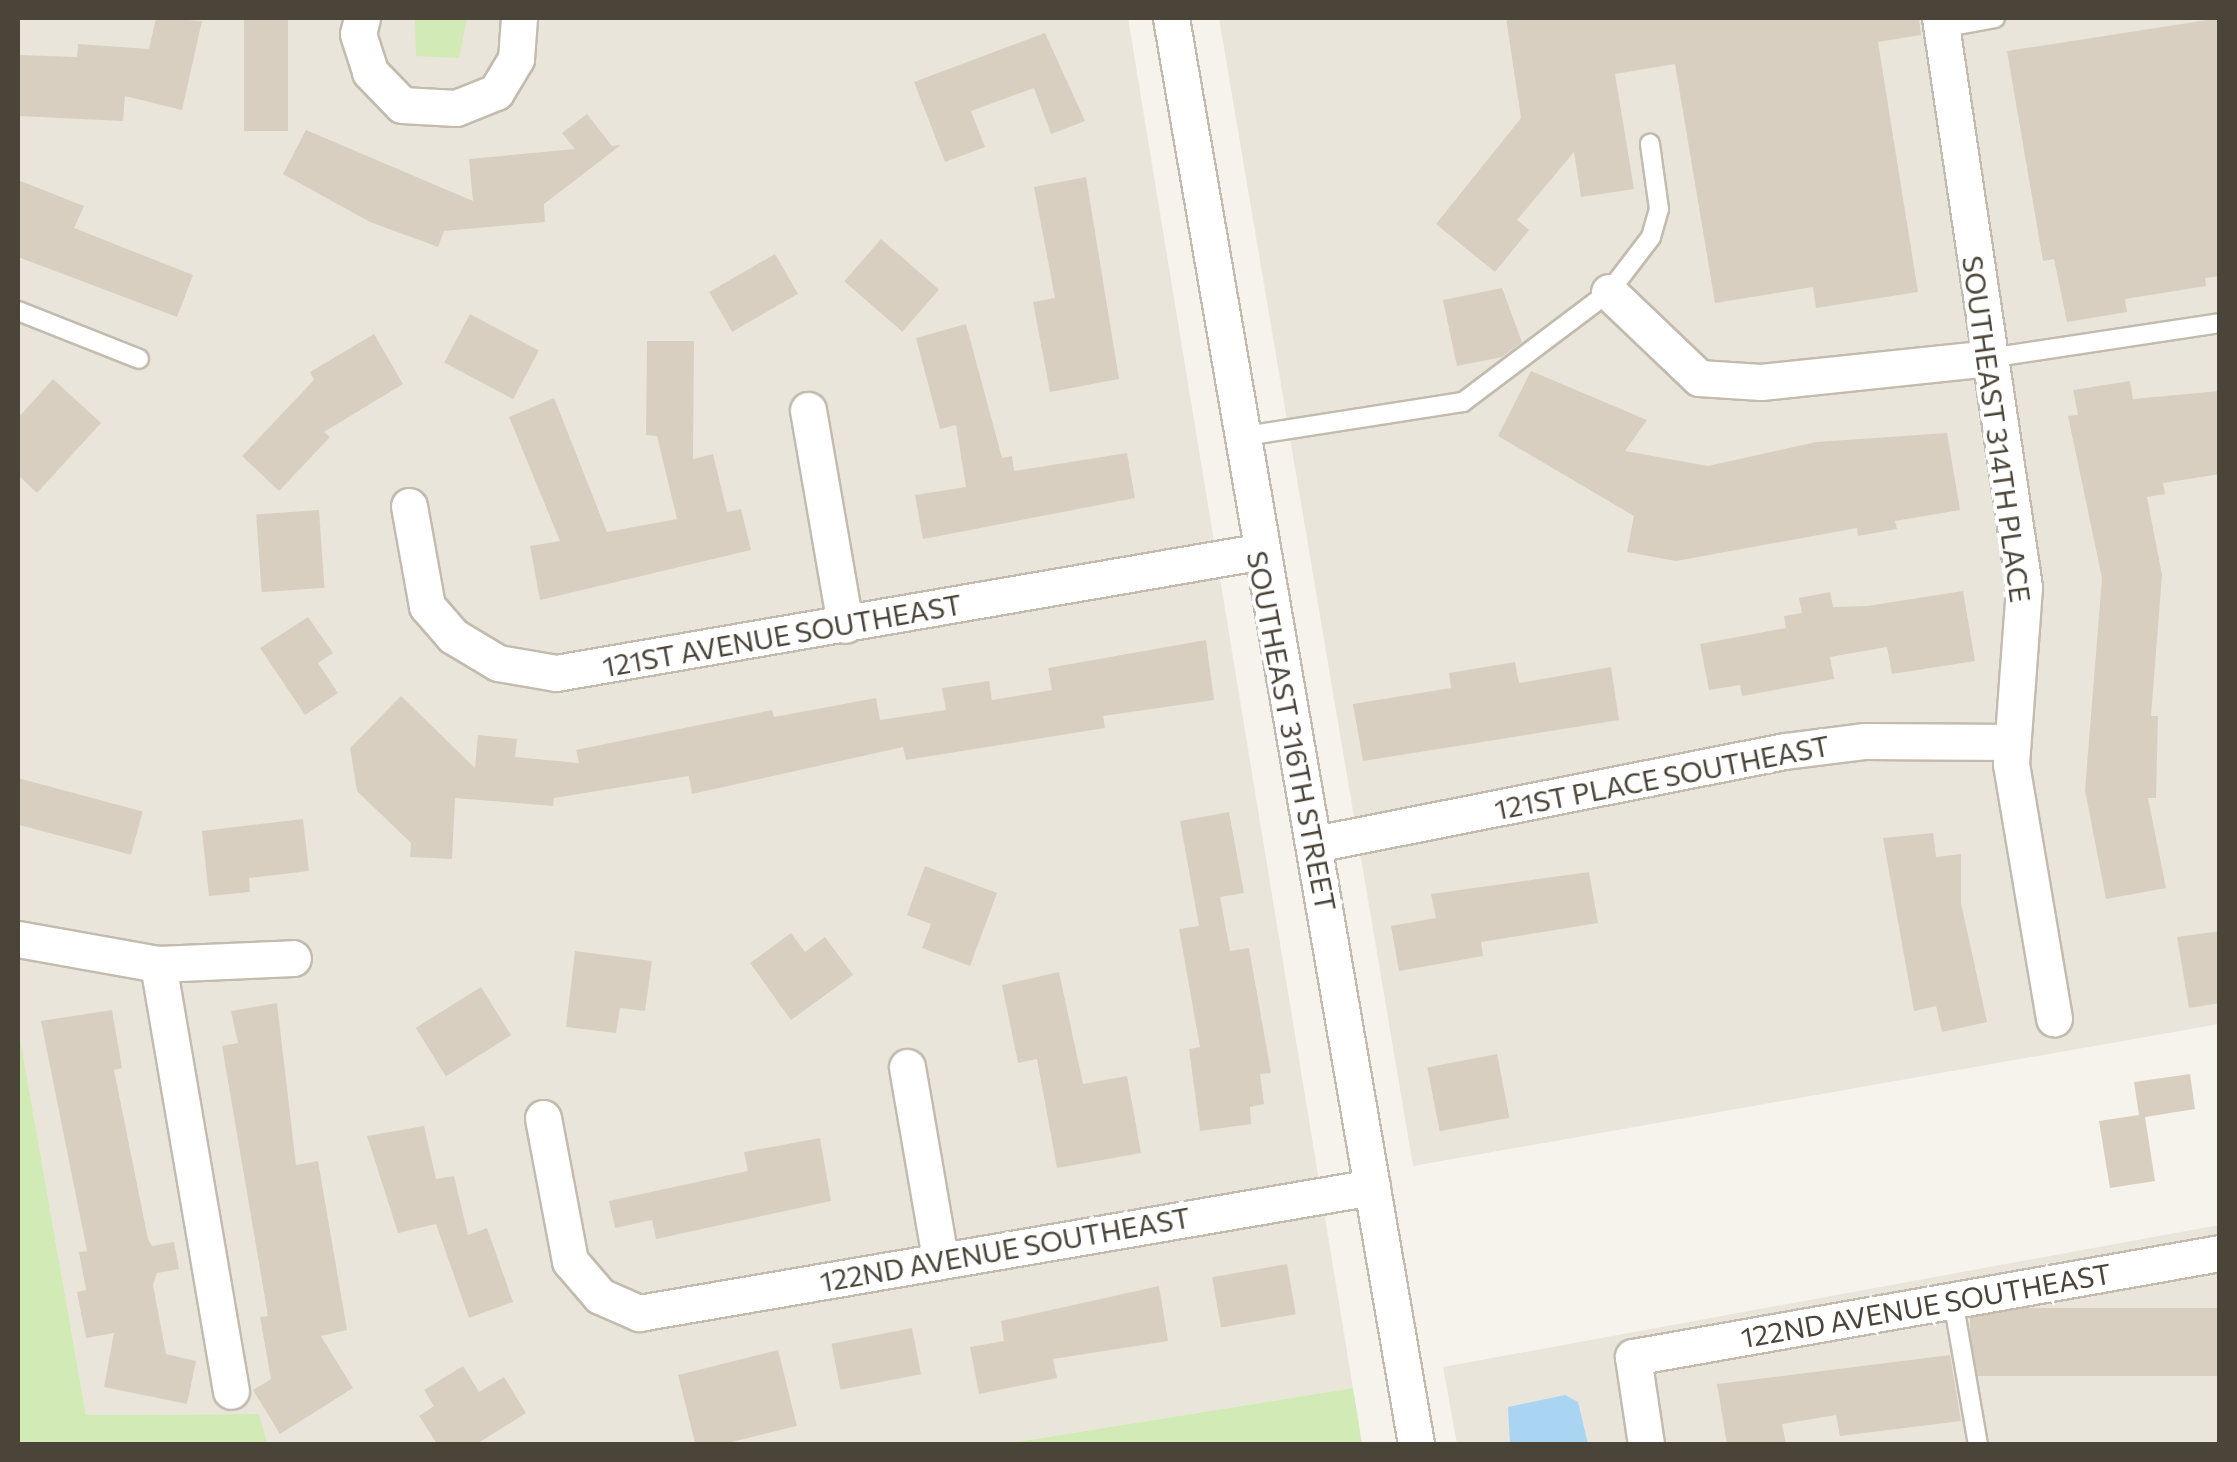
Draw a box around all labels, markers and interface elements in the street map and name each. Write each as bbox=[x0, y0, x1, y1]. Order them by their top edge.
street label: SOUTHEAST 314TH PLACE bbox=[1956, 253, 2038, 605]
street label: SOUTHEAST 316TH STREET bbox=[1241, 548, 1343, 914]
street label: 121ST AVENUE SOUTHEAST bbox=[600, 587, 964, 683]
street label: 121ST PLACE SOUTHEAST bbox=[1492, 728, 1832, 826]
street label: 122ND AVENUE SOUTHEAST bbox=[817, 1200, 1193, 1298]
street label: 122ND AVENUE SOUTHEAST bbox=[1738, 1256, 2114, 1354]

